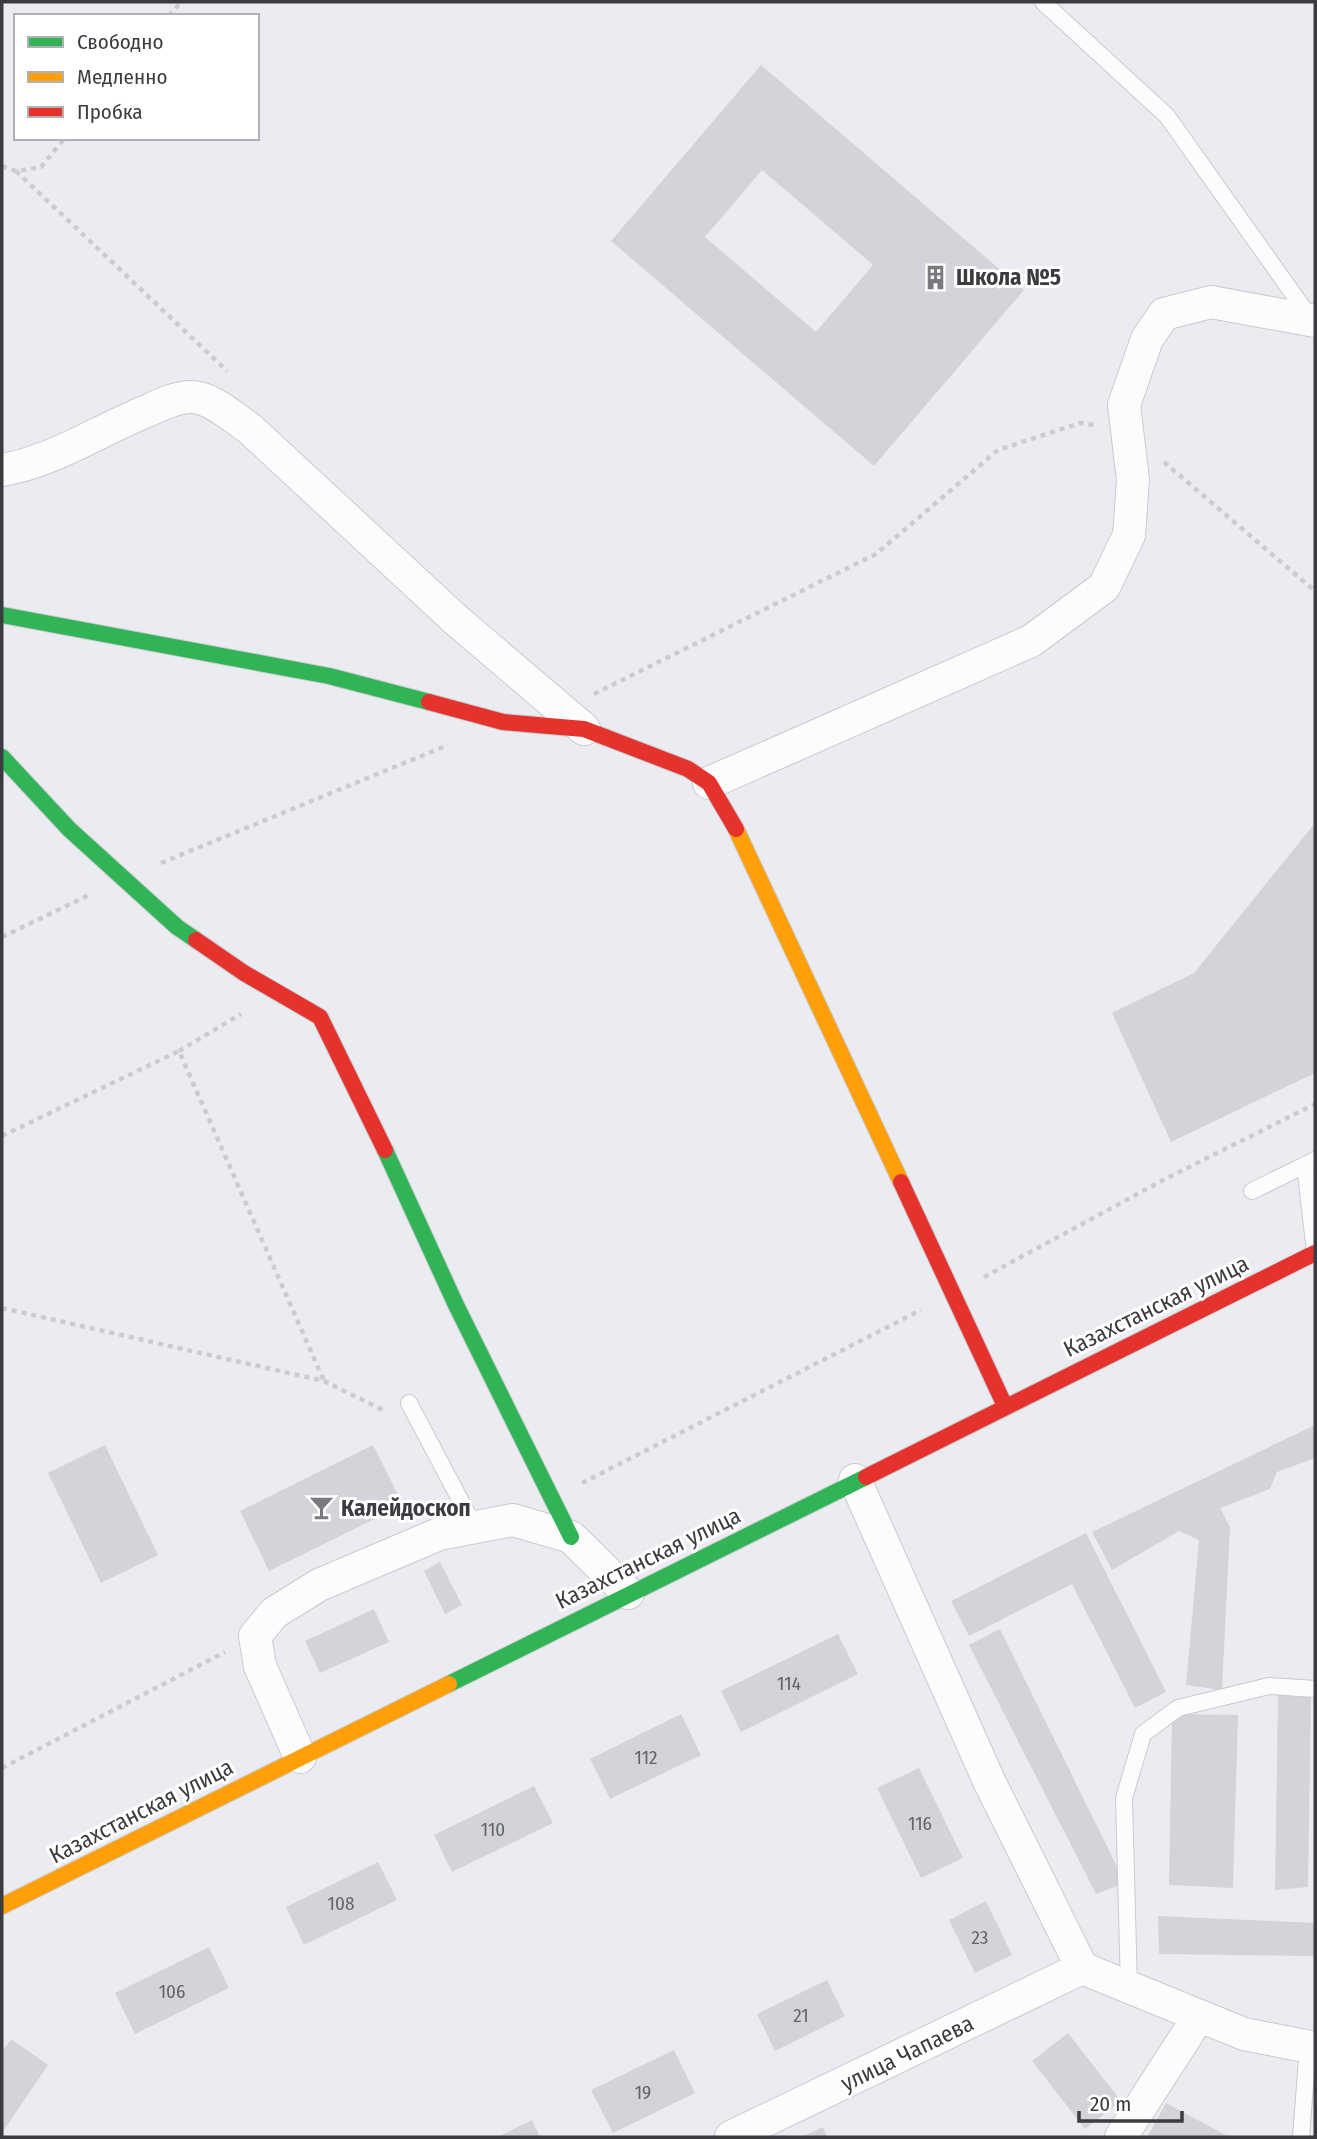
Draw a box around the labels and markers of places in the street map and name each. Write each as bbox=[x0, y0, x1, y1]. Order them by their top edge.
building icon: Школа №5 bbox=[922, 263, 950, 291]
place label: Школа №5 bbox=[956, 263, 1061, 291]
bar icon: Калейдоскоп bbox=[307, 1494, 335, 1522]
place label: Калейдоскоп bbox=[341, 1494, 471, 1522]

